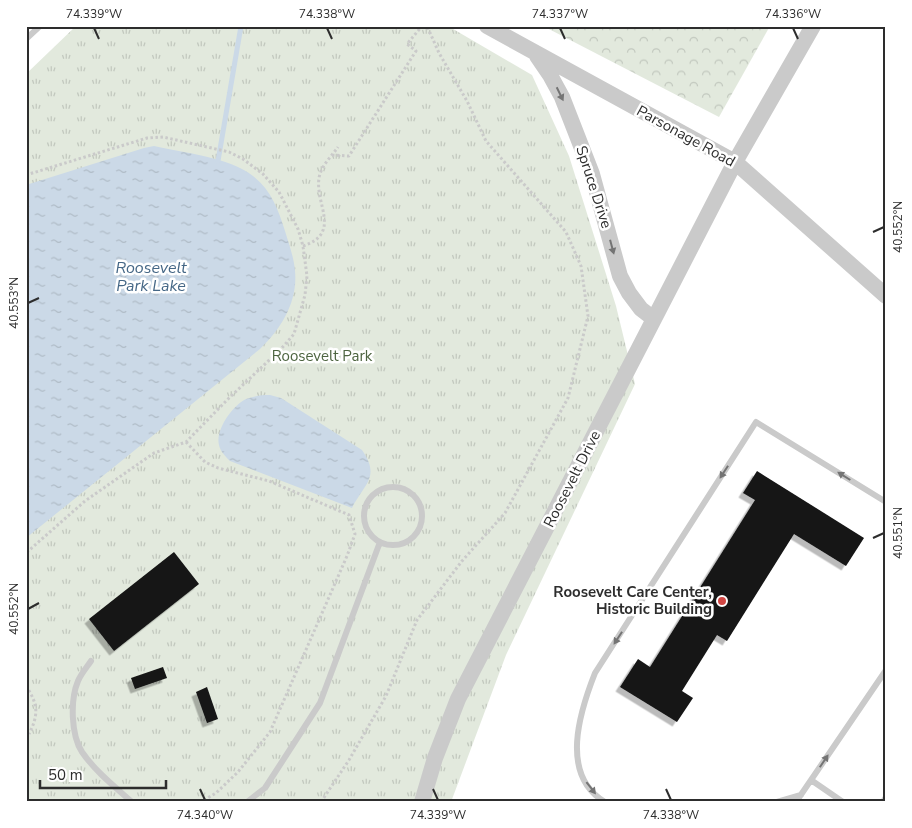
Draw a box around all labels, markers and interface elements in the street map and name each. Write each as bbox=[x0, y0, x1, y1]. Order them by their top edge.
text: 74.339°W bbox=[66, 6, 122, 22]
text: 74.338°W bbox=[299, 6, 355, 22]
text: 74.337°W bbox=[532, 6, 588, 22]
text: 74.336°W bbox=[765, 6, 821, 22]
one-way arrow bbox=[556, 87, 564, 101]
street label: Parsonage Road bbox=[633, 101, 739, 171]
street label: Spruce Drive bbox=[571, 143, 617, 231]
text: 40.552°N bbox=[890, 201, 906, 253]
one-way arrow bbox=[609, 240, 617, 255]
water label: Roosevelt Park Lake bbox=[115, 257, 187, 297]
text: 40.553°N bbox=[6, 277, 22, 329]
park label: Roosevelt Park bbox=[272, 346, 373, 366]
street label: Roosevelt Drive bbox=[539, 427, 605, 531]
one-way arrow bbox=[719, 465, 729, 478]
one-way arrow bbox=[838, 472, 851, 481]
text: 40.551°N bbox=[890, 507, 906, 559]
place label: Roosevelt Care Center, Historic Building bbox=[553, 582, 712, 619]
text: 40.552°N bbox=[6, 583, 22, 635]
marker: Roosevelt Care Center, Historic Building bbox=[716, 595, 728, 607]
one-way arrow bbox=[613, 631, 622, 645]
one-way arrow bbox=[819, 755, 829, 768]
scale bar bbox=[40, 758, 166, 790]
text: 50 m bbox=[48, 765, 83, 785]
one-way arrow bbox=[585, 781, 596, 794]
text: 74.340°W bbox=[177, 807, 233, 823]
text: 74.339°W bbox=[410, 807, 466, 823]
text: 74.338°W bbox=[643, 807, 699, 823]

